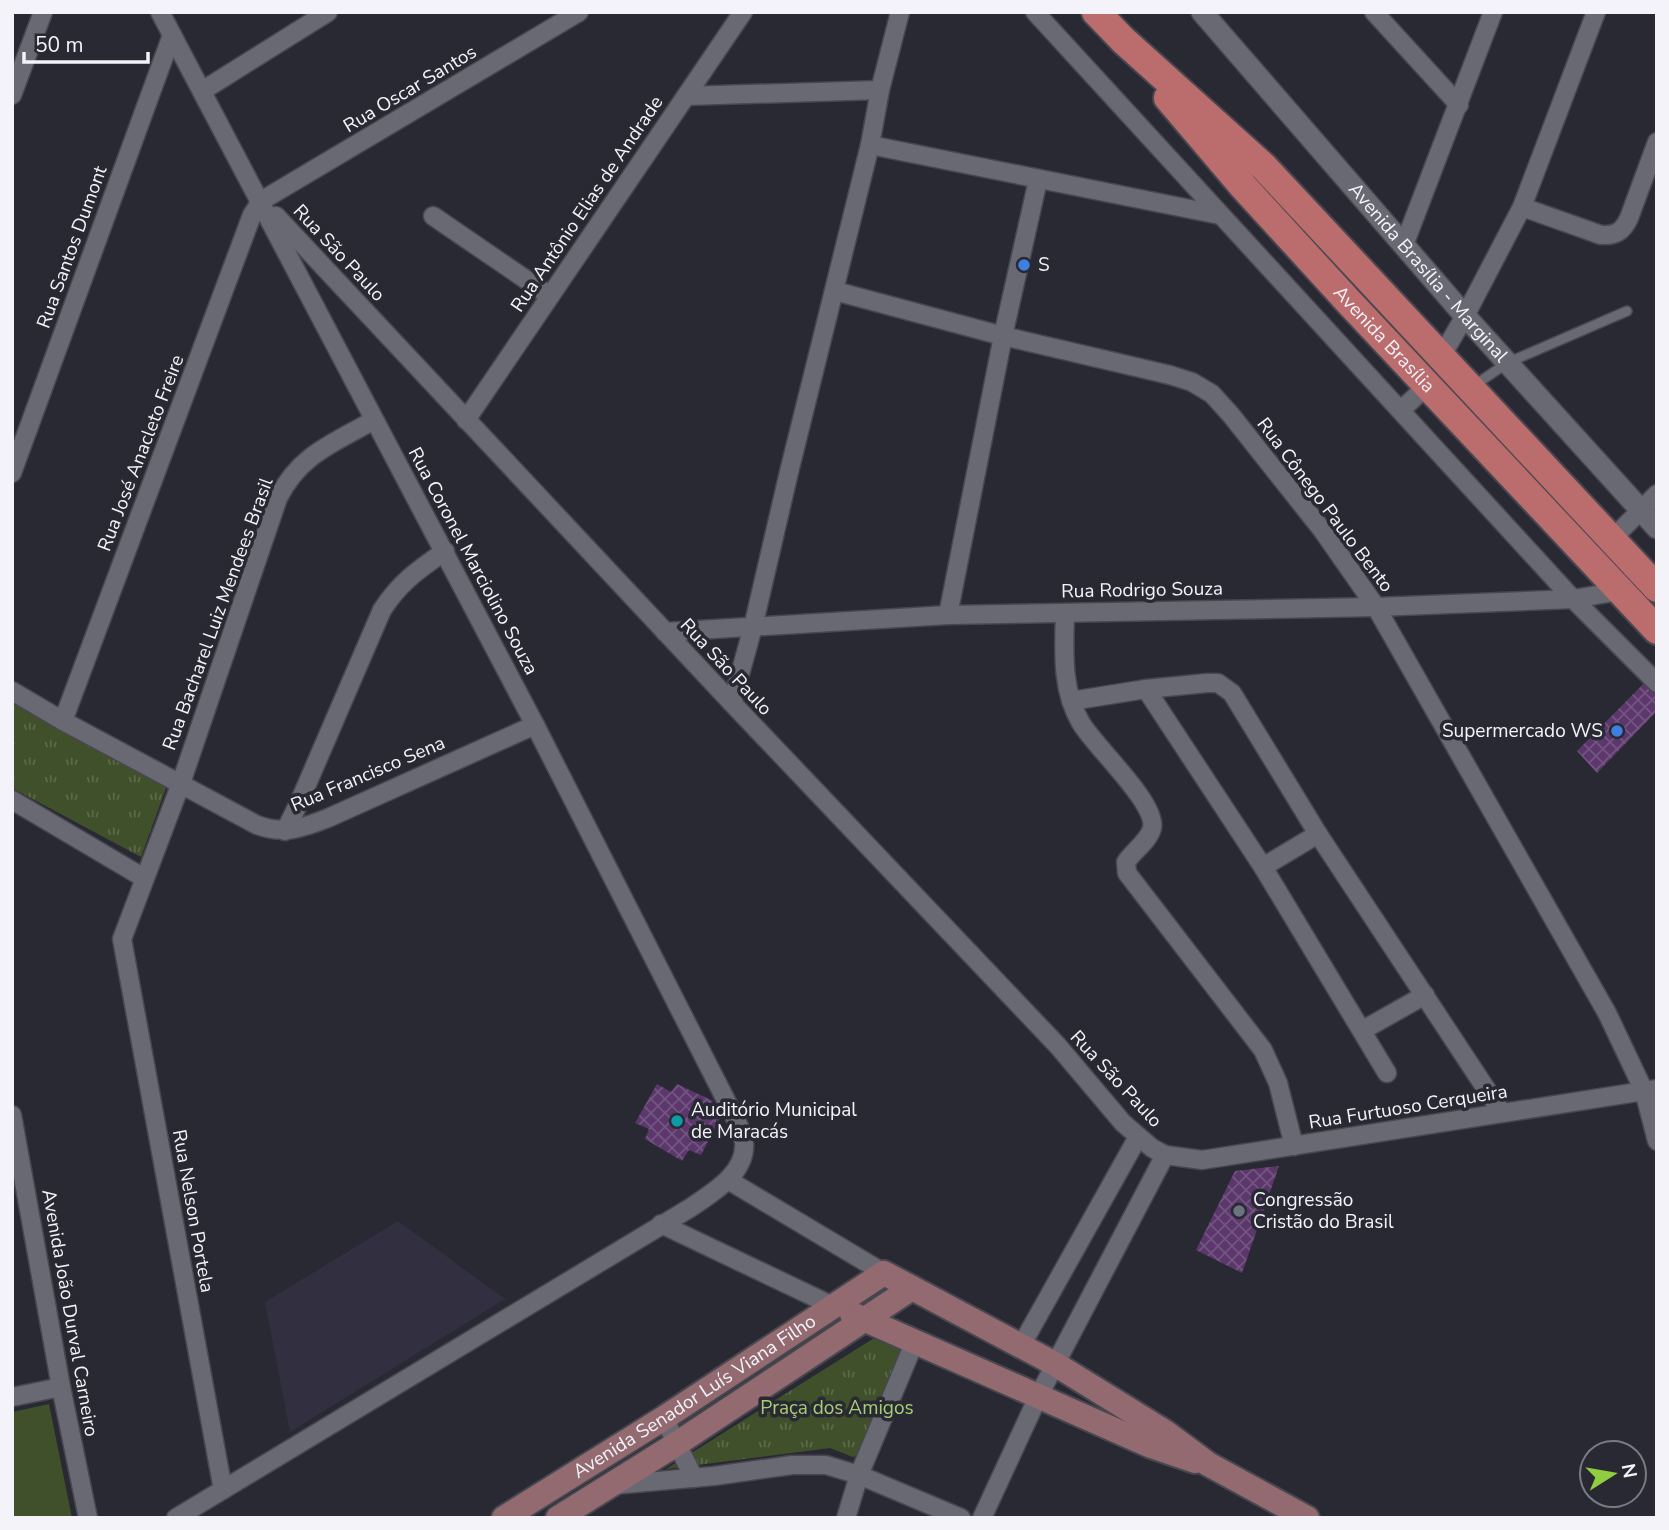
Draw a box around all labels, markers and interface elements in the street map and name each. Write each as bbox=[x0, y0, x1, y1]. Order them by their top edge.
scale bar bbox=[24, 21, 149, 65]
text: 50 m bbox=[35, 31, 84, 59]
street label: Rua Oscar Santos bbox=[338, 39, 482, 139]
street label: Rua Antônio Elias de Andrade bbox=[505, 91, 669, 317]
street label: Rua Santos Dumont bbox=[31, 162, 114, 332]
street label: Avenida Brasília - Marginal bbox=[1344, 177, 1512, 367]
street label: Rua São Paulo bbox=[287, 199, 391, 307]
place label: S bbox=[1038, 252, 1050, 278]
marker: S bbox=[1016, 257, 1032, 273]
street label: Avenida Brasília bbox=[1329, 282, 1439, 398]
street label: Rua José Anacleto Freire bbox=[91, 351, 191, 555]
street label: Rua Cônego Paulo Bento bbox=[1251, 412, 1399, 598]
street label: Rua Coronel Marciolino Souza bbox=[402, 443, 544, 679]
street label: Rua Bacharel Luiz Mendees Brasil bbox=[156, 474, 280, 754]
street label: Rua Rodrigo Souza bbox=[1061, 576, 1223, 604]
street label: Rua São Paulo bbox=[674, 613, 778, 721]
place label: Supermercado WS bbox=[1442, 718, 1603, 744]
marker: Supermercado WS bbox=[1609, 723, 1625, 739]
street label: Rua Francisco Sena bbox=[287, 730, 449, 818]
street label: Rua São Paulo bbox=[1064, 1025, 1168, 1133]
street label: Rua Furtuoso Cerqueira bbox=[1307, 1078, 1509, 1136]
place label: Auditório Municipal de Maracás bbox=[691, 1097, 857, 1145]
marker: Auditório Municipal de Maracás bbox=[669, 1113, 685, 1129]
street label: Rua Nelson Portela bbox=[166, 1127, 220, 1295]
street label: Avenida João Durval Carneiro bbox=[35, 1187, 105, 1439]
place label: Congressão Cristão do Brasil bbox=[1253, 1187, 1394, 1235]
marker: Congressão Cristão do Brasil bbox=[1231, 1203, 1247, 1219]
street label: Avenida Senador Luís Viana Filho bbox=[568, 1308, 821, 1485]
park label: Praça dos Amigos bbox=[760, 1395, 914, 1421]
north arrow bbox=[1578, 1439, 1648, 1509]
text: N bbox=[1615, 1461, 1643, 1480]

